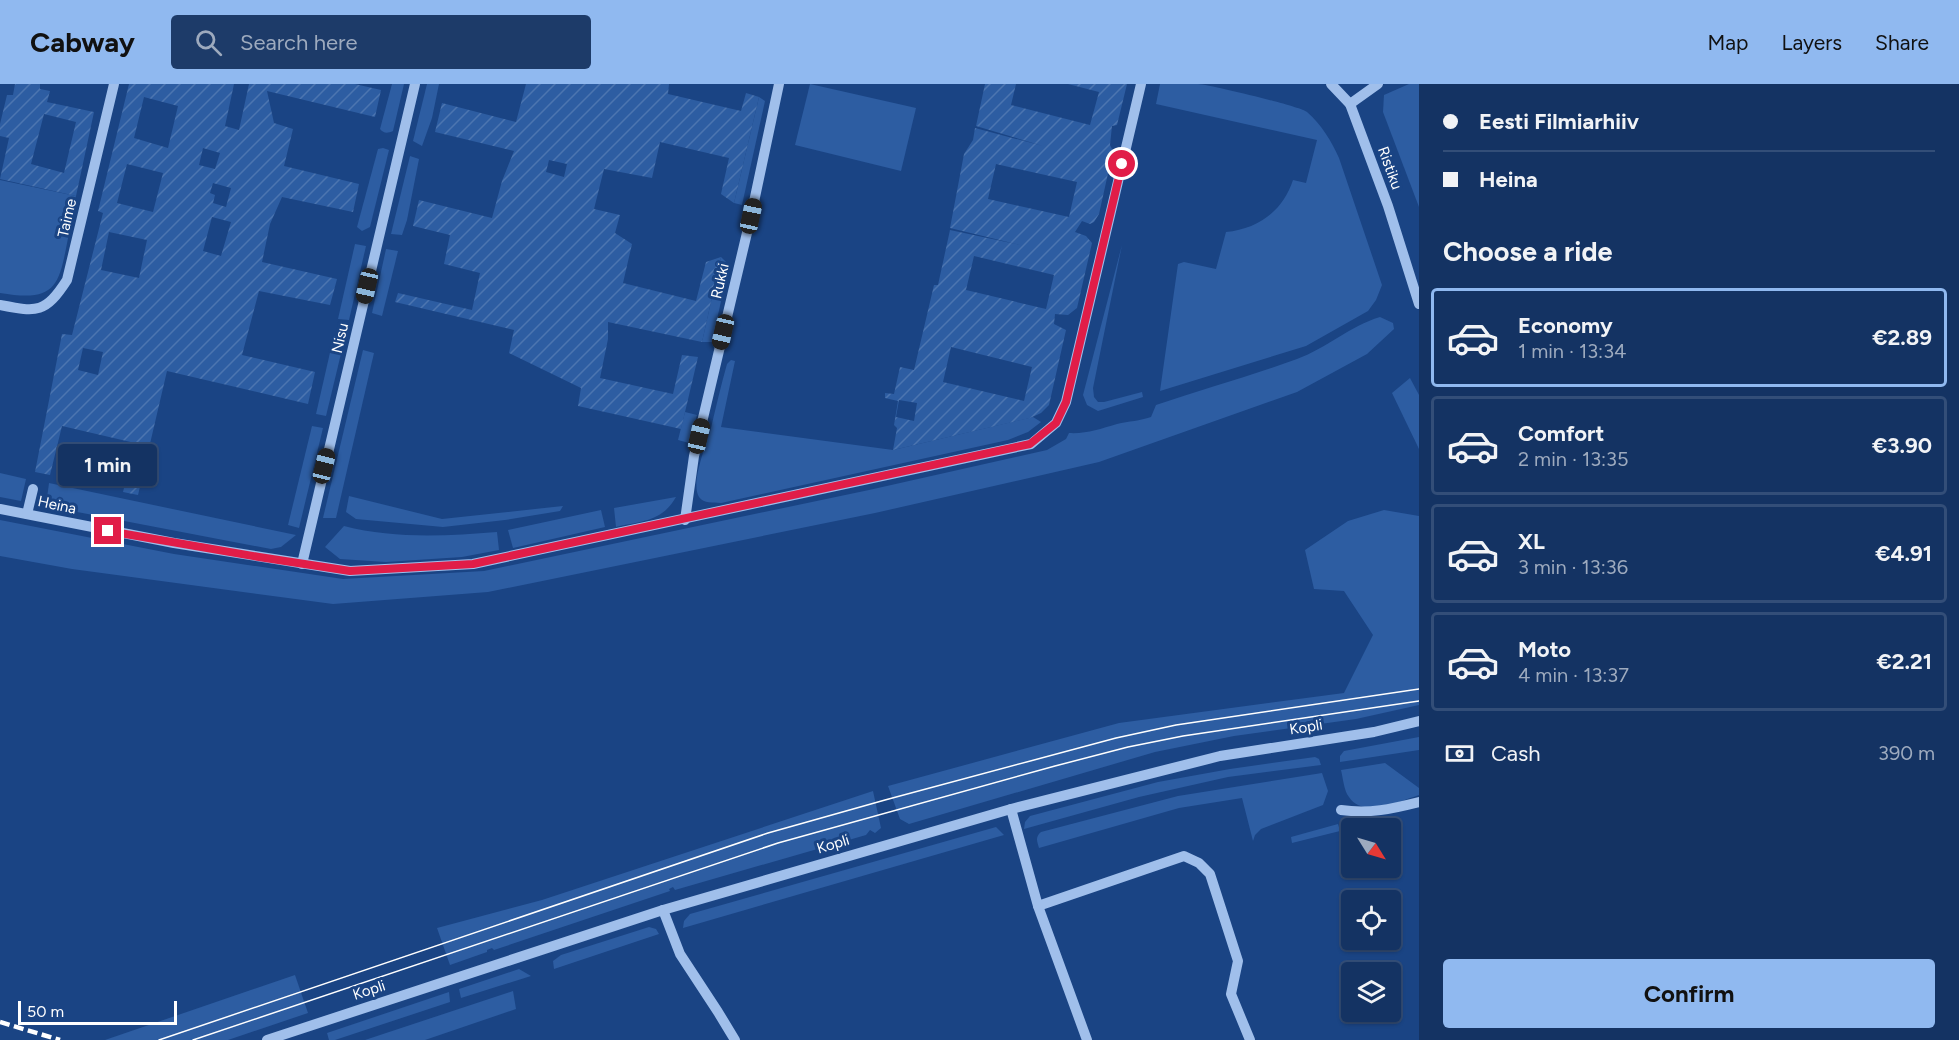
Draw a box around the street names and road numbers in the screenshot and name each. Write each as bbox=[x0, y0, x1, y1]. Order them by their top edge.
street label: Ristiku bbox=[1374, 144, 1406, 192]
street label: Taime bbox=[54, 197, 80, 239]
street label: Rukki bbox=[707, 262, 733, 300]
street label: Nisu bbox=[328, 321, 352, 355]
street label: Heina bbox=[36, 492, 78, 518]
street label: Kopli bbox=[1288, 716, 1324, 738]
street label: Kopli bbox=[814, 831, 852, 857]
street label: Kopli bbox=[350, 976, 388, 1004]

